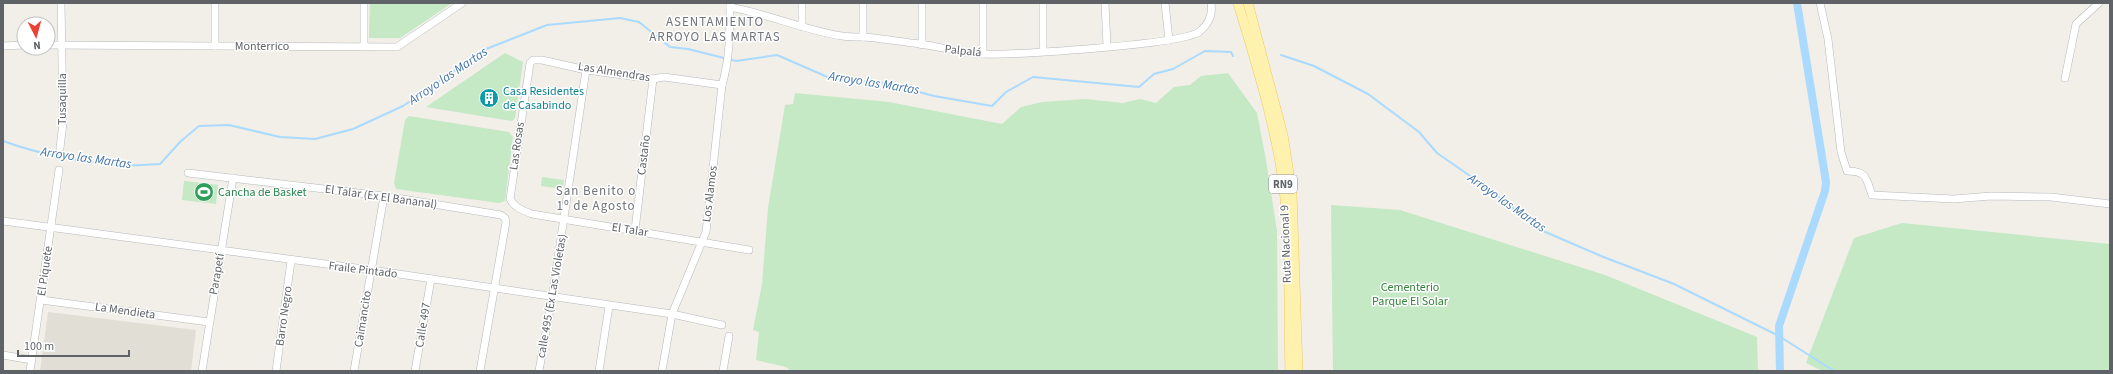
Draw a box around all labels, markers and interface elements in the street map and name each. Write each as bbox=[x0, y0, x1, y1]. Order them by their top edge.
district label: ASENTAMIENTO ARROYO LAS MARTAS bbox=[649, 13, 781, 46]
north arrow bbox=[16, 16, 56, 56]
text: N bbox=[33, 38, 41, 53]
street label: Monterrico bbox=[235, 38, 289, 55]
street label: Palpalá bbox=[944, 41, 982, 61]
water label: Arroyo las Martas bbox=[404, 43, 491, 110]
street label: Las Almendras bbox=[577, 58, 651, 86]
water label: Arroyo las Martas bbox=[826, 67, 921, 99]
street label: Tusaquilla bbox=[54, 73, 71, 125]
place label: Casa Residentes de Casabindo bbox=[503, 83, 584, 114]
building icon: Casa Residentes de Casabindo bbox=[478, 87, 500, 109]
street label: Las Rosas bbox=[505, 121, 529, 171]
street label: Castaño bbox=[633, 134, 655, 176]
water label: Arroyo las Martas bbox=[38, 143, 133, 173]
street label: Los Alamos bbox=[698, 165, 722, 223]
water label: Arroyo las Martas bbox=[1463, 169, 1550, 237]
road number: RN9 bbox=[1269, 175, 1297, 193]
sports icon: Cancha de Basket bbox=[193, 181, 215, 203]
street label: El Talar (Ex El Bananal) bbox=[324, 181, 438, 213]
district label: San Benito o 1º de Agosto bbox=[556, 182, 636, 215]
place label: Cancha de Basket bbox=[218, 184, 307, 201]
street label: Ruta Nacional 9 bbox=[1276, 205, 1296, 283]
street label: El Talar bbox=[611, 219, 650, 241]
street label: calle 495 (Ex Las Violetas) bbox=[533, 233, 571, 359]
street label: El Piquete bbox=[33, 245, 57, 297]
street label: Parapetí bbox=[205, 251, 229, 296]
street label: Fraile Pintado bbox=[328, 257, 398, 283]
park label: Cementerio Parque El Solar bbox=[1372, 279, 1449, 310]
street label: Barro Negro bbox=[271, 285, 297, 347]
street label: Caimancito bbox=[350, 289, 376, 349]
street label: La Mendieta bbox=[94, 298, 156, 324]
street label: Calle 497 bbox=[411, 301, 435, 349]
scale bar bbox=[18, 332, 129, 358]
text: 100 m bbox=[24, 338, 54, 355]

